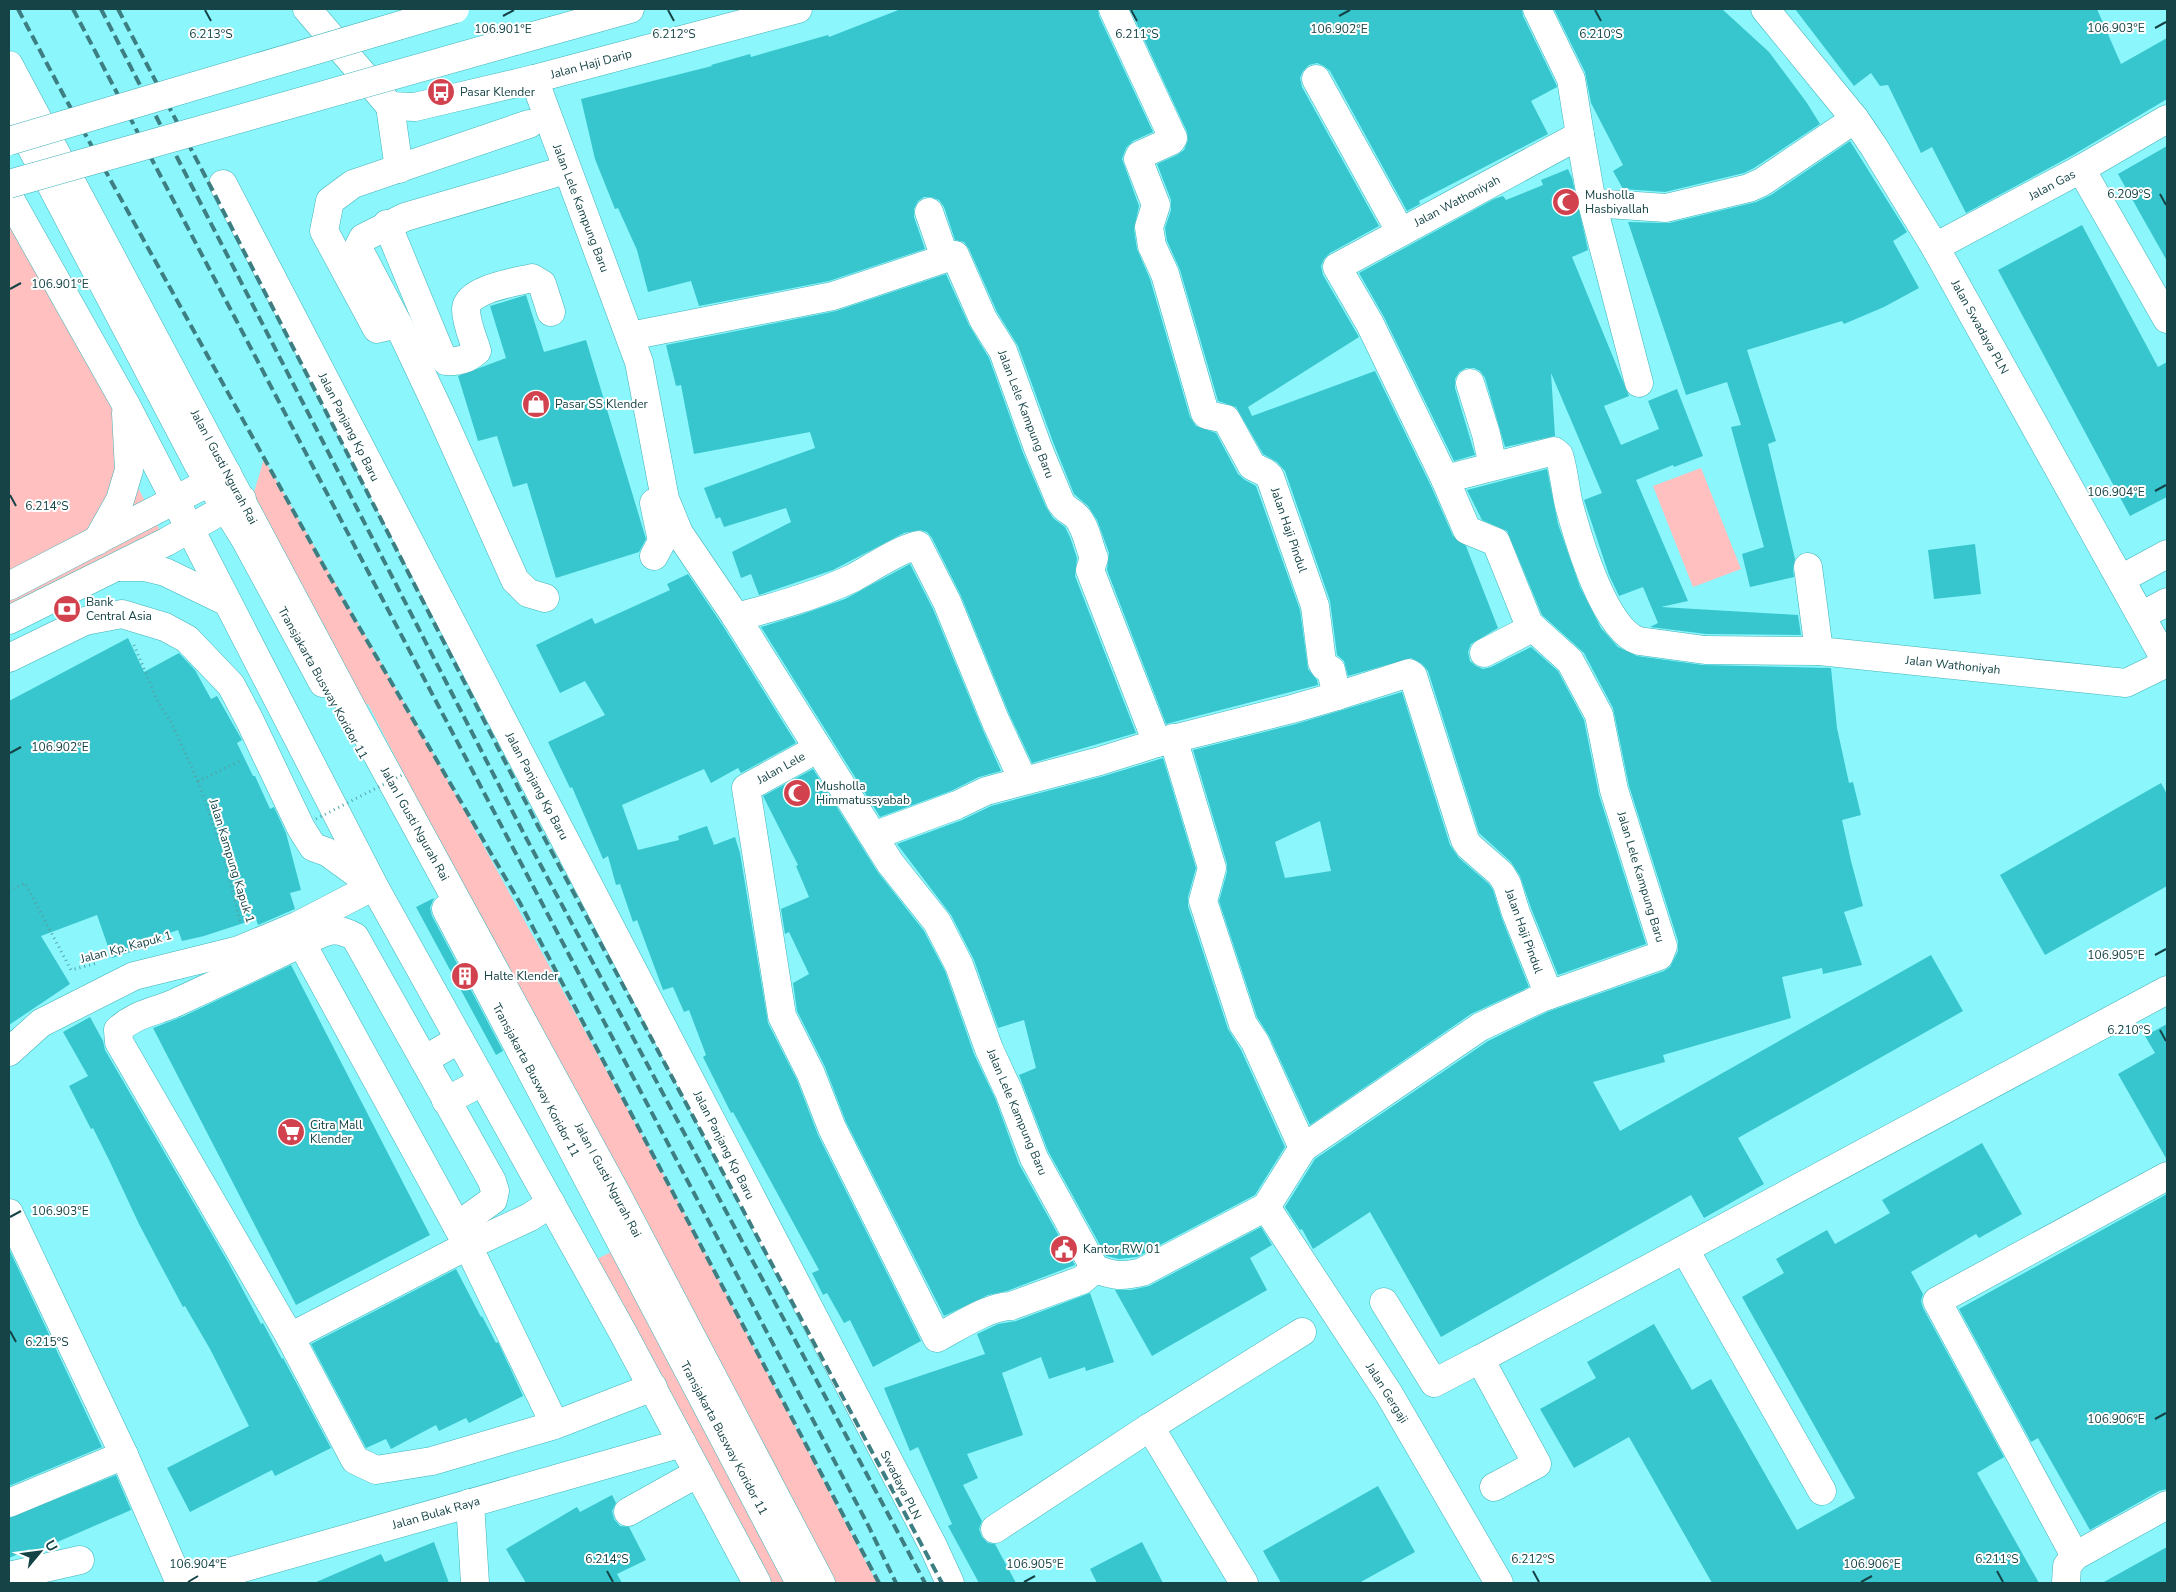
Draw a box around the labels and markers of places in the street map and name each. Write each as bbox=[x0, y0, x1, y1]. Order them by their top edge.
bus stop icon: Pasar Klender bbox=[426, 77, 456, 107]
place label: Pasar Klender bbox=[460, 84, 536, 100]
mosque icon: Musholla Hasbiyallah bbox=[1551, 187, 1581, 217]
place label: Musholla Hasbiyallah bbox=[1585, 187, 1649, 217]
shop icon: Pasar SS Klender bbox=[521, 389, 551, 419]
place label: Pasar SS Klender bbox=[555, 396, 649, 412]
bank icon: Bank Central Asia bbox=[52, 594, 82, 624]
place label: Bank Central Asia bbox=[86, 594, 152, 624]
mosque icon: Musholla Himmatussyabab bbox=[782, 778, 812, 808]
place label: Musholla Himmatussyabab bbox=[816, 778, 910, 808]
building icon: Halte Klender bbox=[450, 961, 480, 991]
place label: Halte Klender bbox=[484, 968, 559, 984]
supermarket icon: Citra Mall Klender bbox=[276, 1117, 306, 1147]
place label: Citra Mall Klender bbox=[310, 1117, 363, 1147]
public building icon: Kantor RW 01 bbox=[1049, 1234, 1079, 1264]
place label: Kantor RW 01 bbox=[1083, 1241, 1160, 1257]

